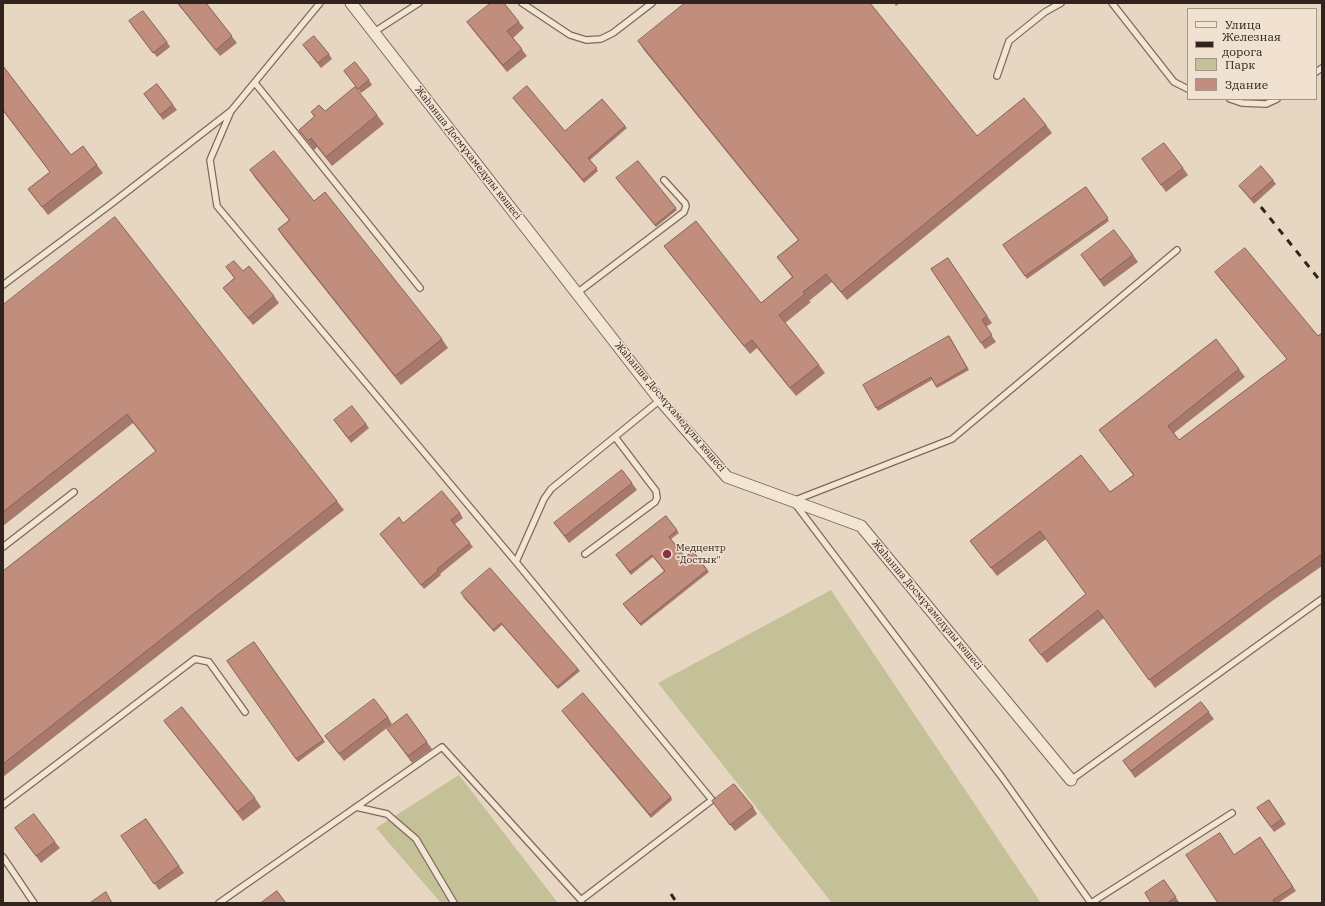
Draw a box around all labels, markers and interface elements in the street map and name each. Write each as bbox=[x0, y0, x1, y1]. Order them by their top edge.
legend bbox=[1187, 8, 1317, 100]
text: Улица bbox=[1225, 17, 1261, 32]
text: Железная дорога bbox=[1222, 29, 1281, 59]
text: Парк bbox=[1225, 57, 1255, 72]
text: Здание bbox=[1225, 77, 1268, 92]
street label: Жаһанша Досмұхамедұлы көшесі bbox=[412, 84, 524, 222]
street label: Жаһанша Досмұхамедұлы көшесі bbox=[612, 340, 728, 474]
street label: Жаһанша Досмұхамедұлы көшесі bbox=[869, 538, 985, 672]
place label: Медцентр "Достык" bbox=[676, 542, 726, 566]
marker: Медцентр "Достык" bbox=[661, 548, 673, 560]

